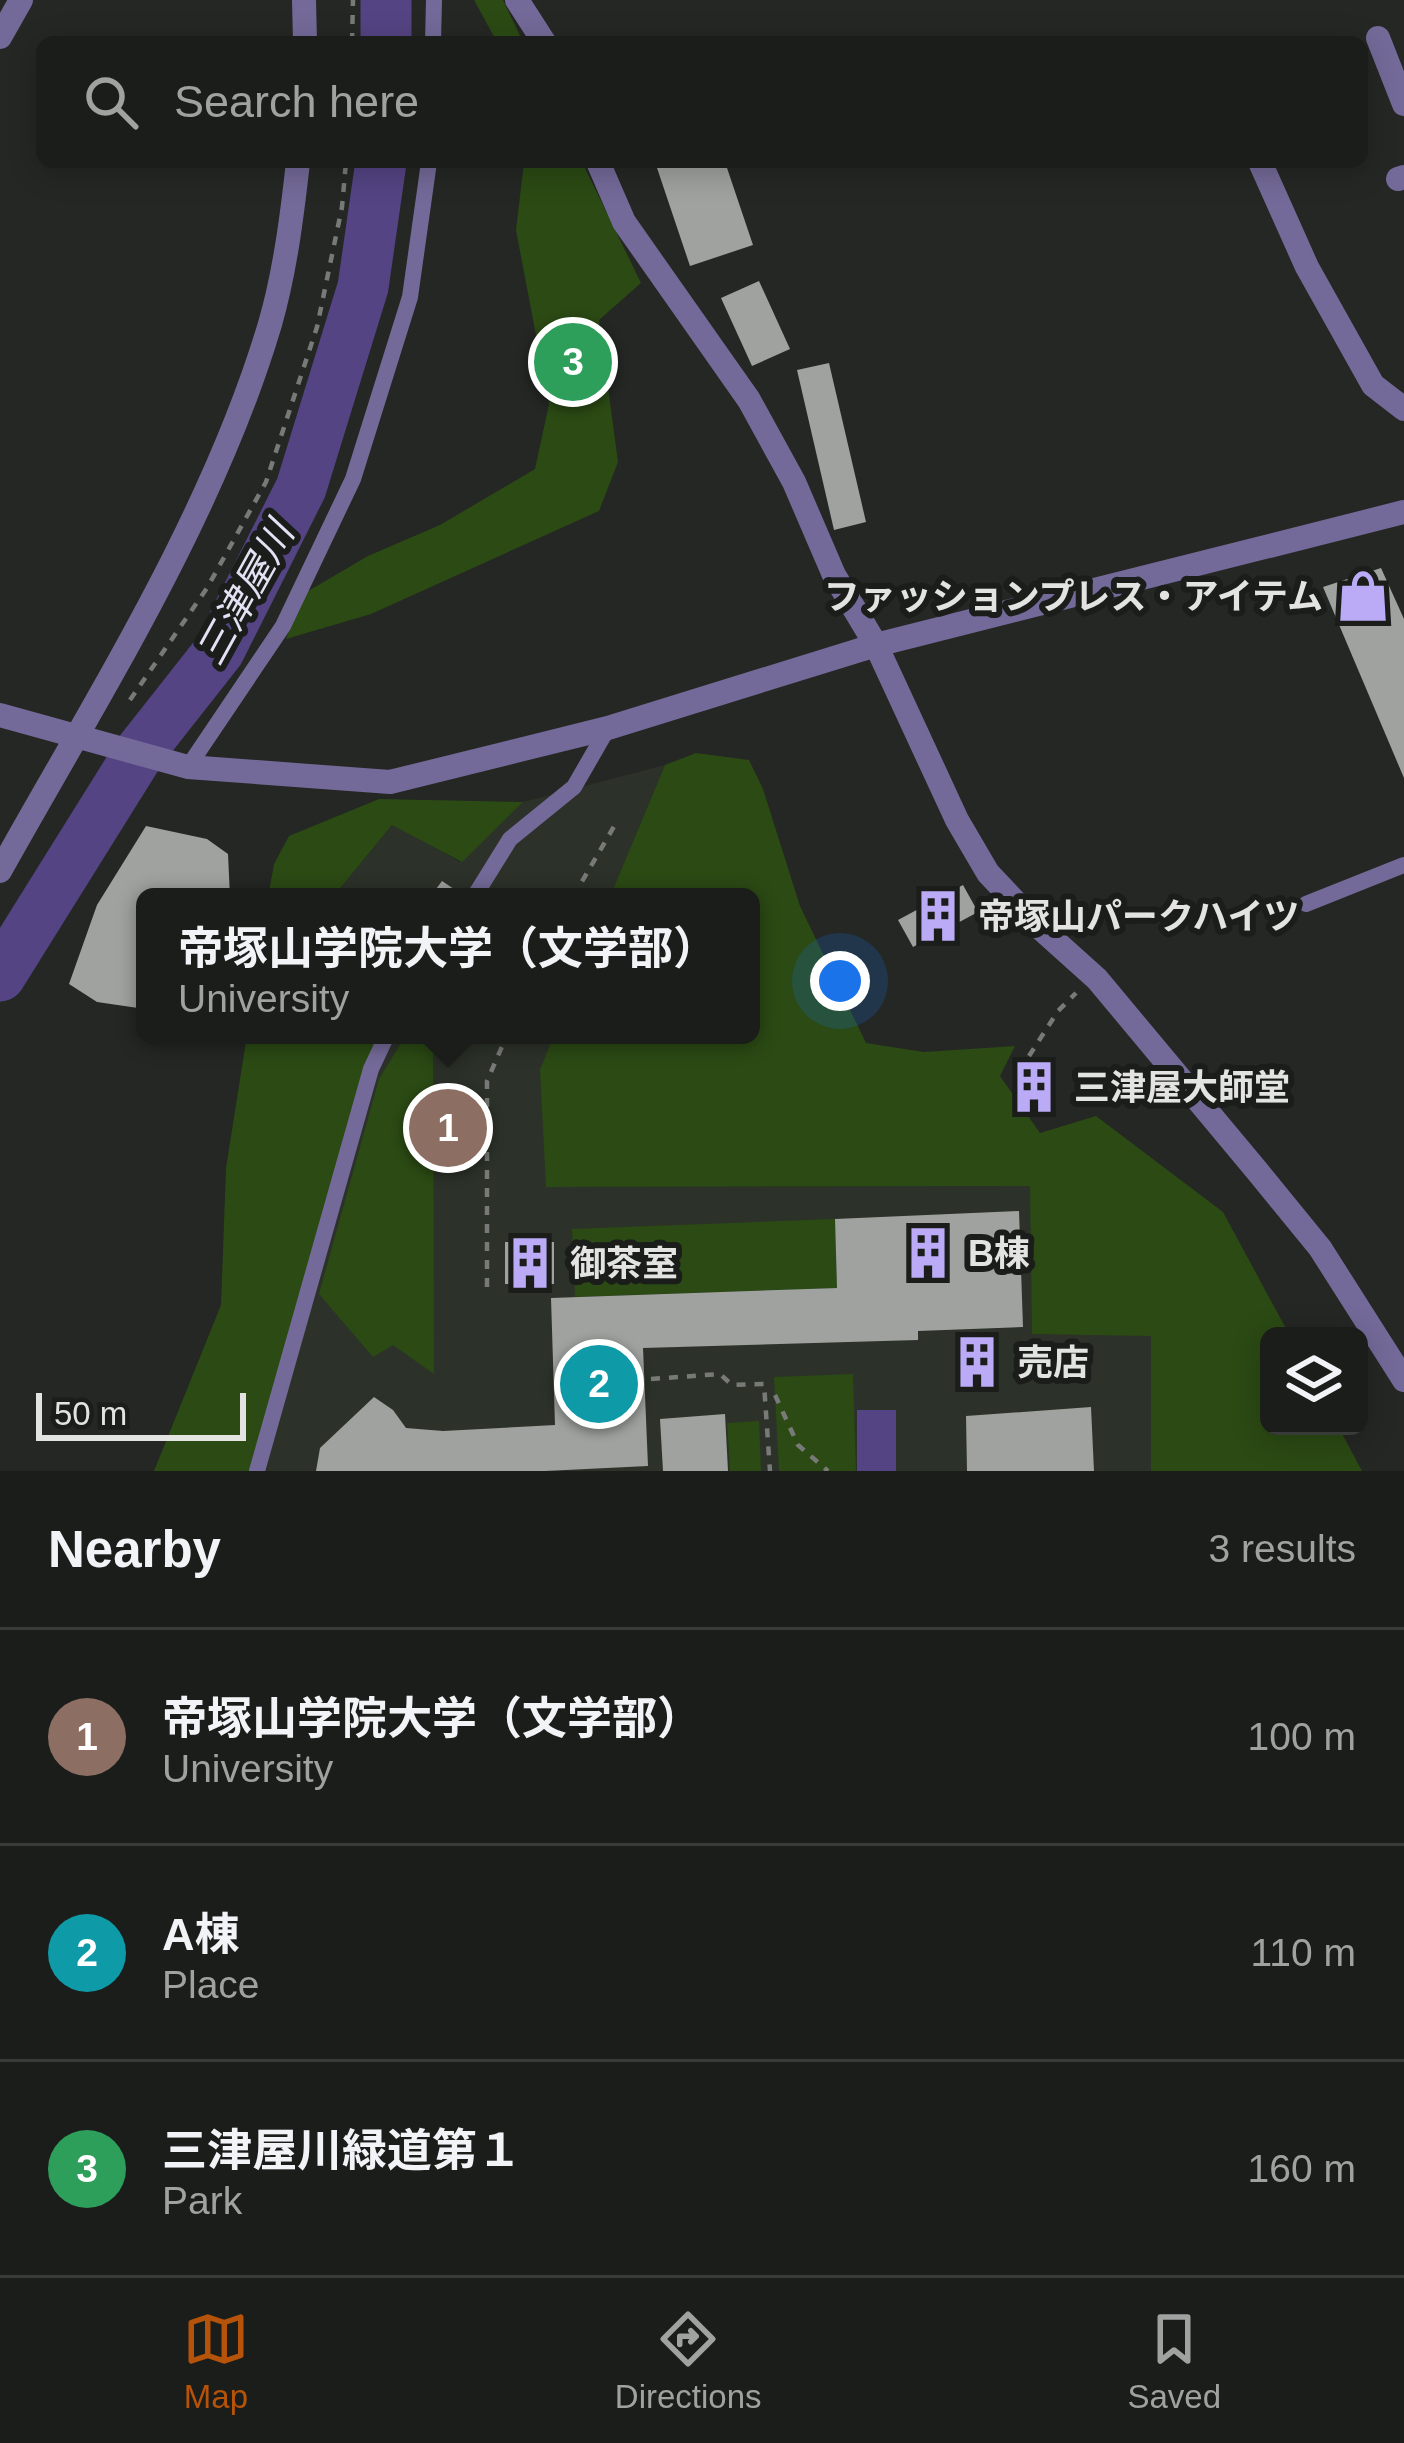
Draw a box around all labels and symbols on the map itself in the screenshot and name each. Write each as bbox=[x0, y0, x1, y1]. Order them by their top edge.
pin: 3 bbox=[534, 317, 612, 407]
water label: 三津屋川 bbox=[188, 511, 304, 672]
shop icon: ファッションプレス・アイテム bbox=[1334, 567, 1392, 625]
place label: ファッションプレス・アイテム bbox=[824, 576, 1323, 617]
building icon: 帝塚山パークハイツ bbox=[909, 887, 967, 945]
place label: 帝塚山パークハイツ bbox=[978, 896, 1299, 937]
your location bbox=[810, 951, 870, 1011]
building icon: 三津屋大師堂 bbox=[1005, 1058, 1063, 1116]
place label: 三津屋大師堂 bbox=[1074, 1067, 1290, 1108]
pin: 1 bbox=[409, 1083, 487, 1173]
building icon: B棟 bbox=[899, 1224, 957, 1282]
place label: B棟 bbox=[968, 1233, 1030, 1274]
building icon: 御茶室 bbox=[501, 1234, 559, 1292]
place label: 御茶室 bbox=[570, 1243, 678, 1284]
building icon: 売店 bbox=[948, 1333, 1006, 1391]
pin: 2 bbox=[560, 1339, 638, 1429]
place label: 売店 bbox=[1017, 1342, 1089, 1383]
scale bar bbox=[36, 1387, 246, 1440]

